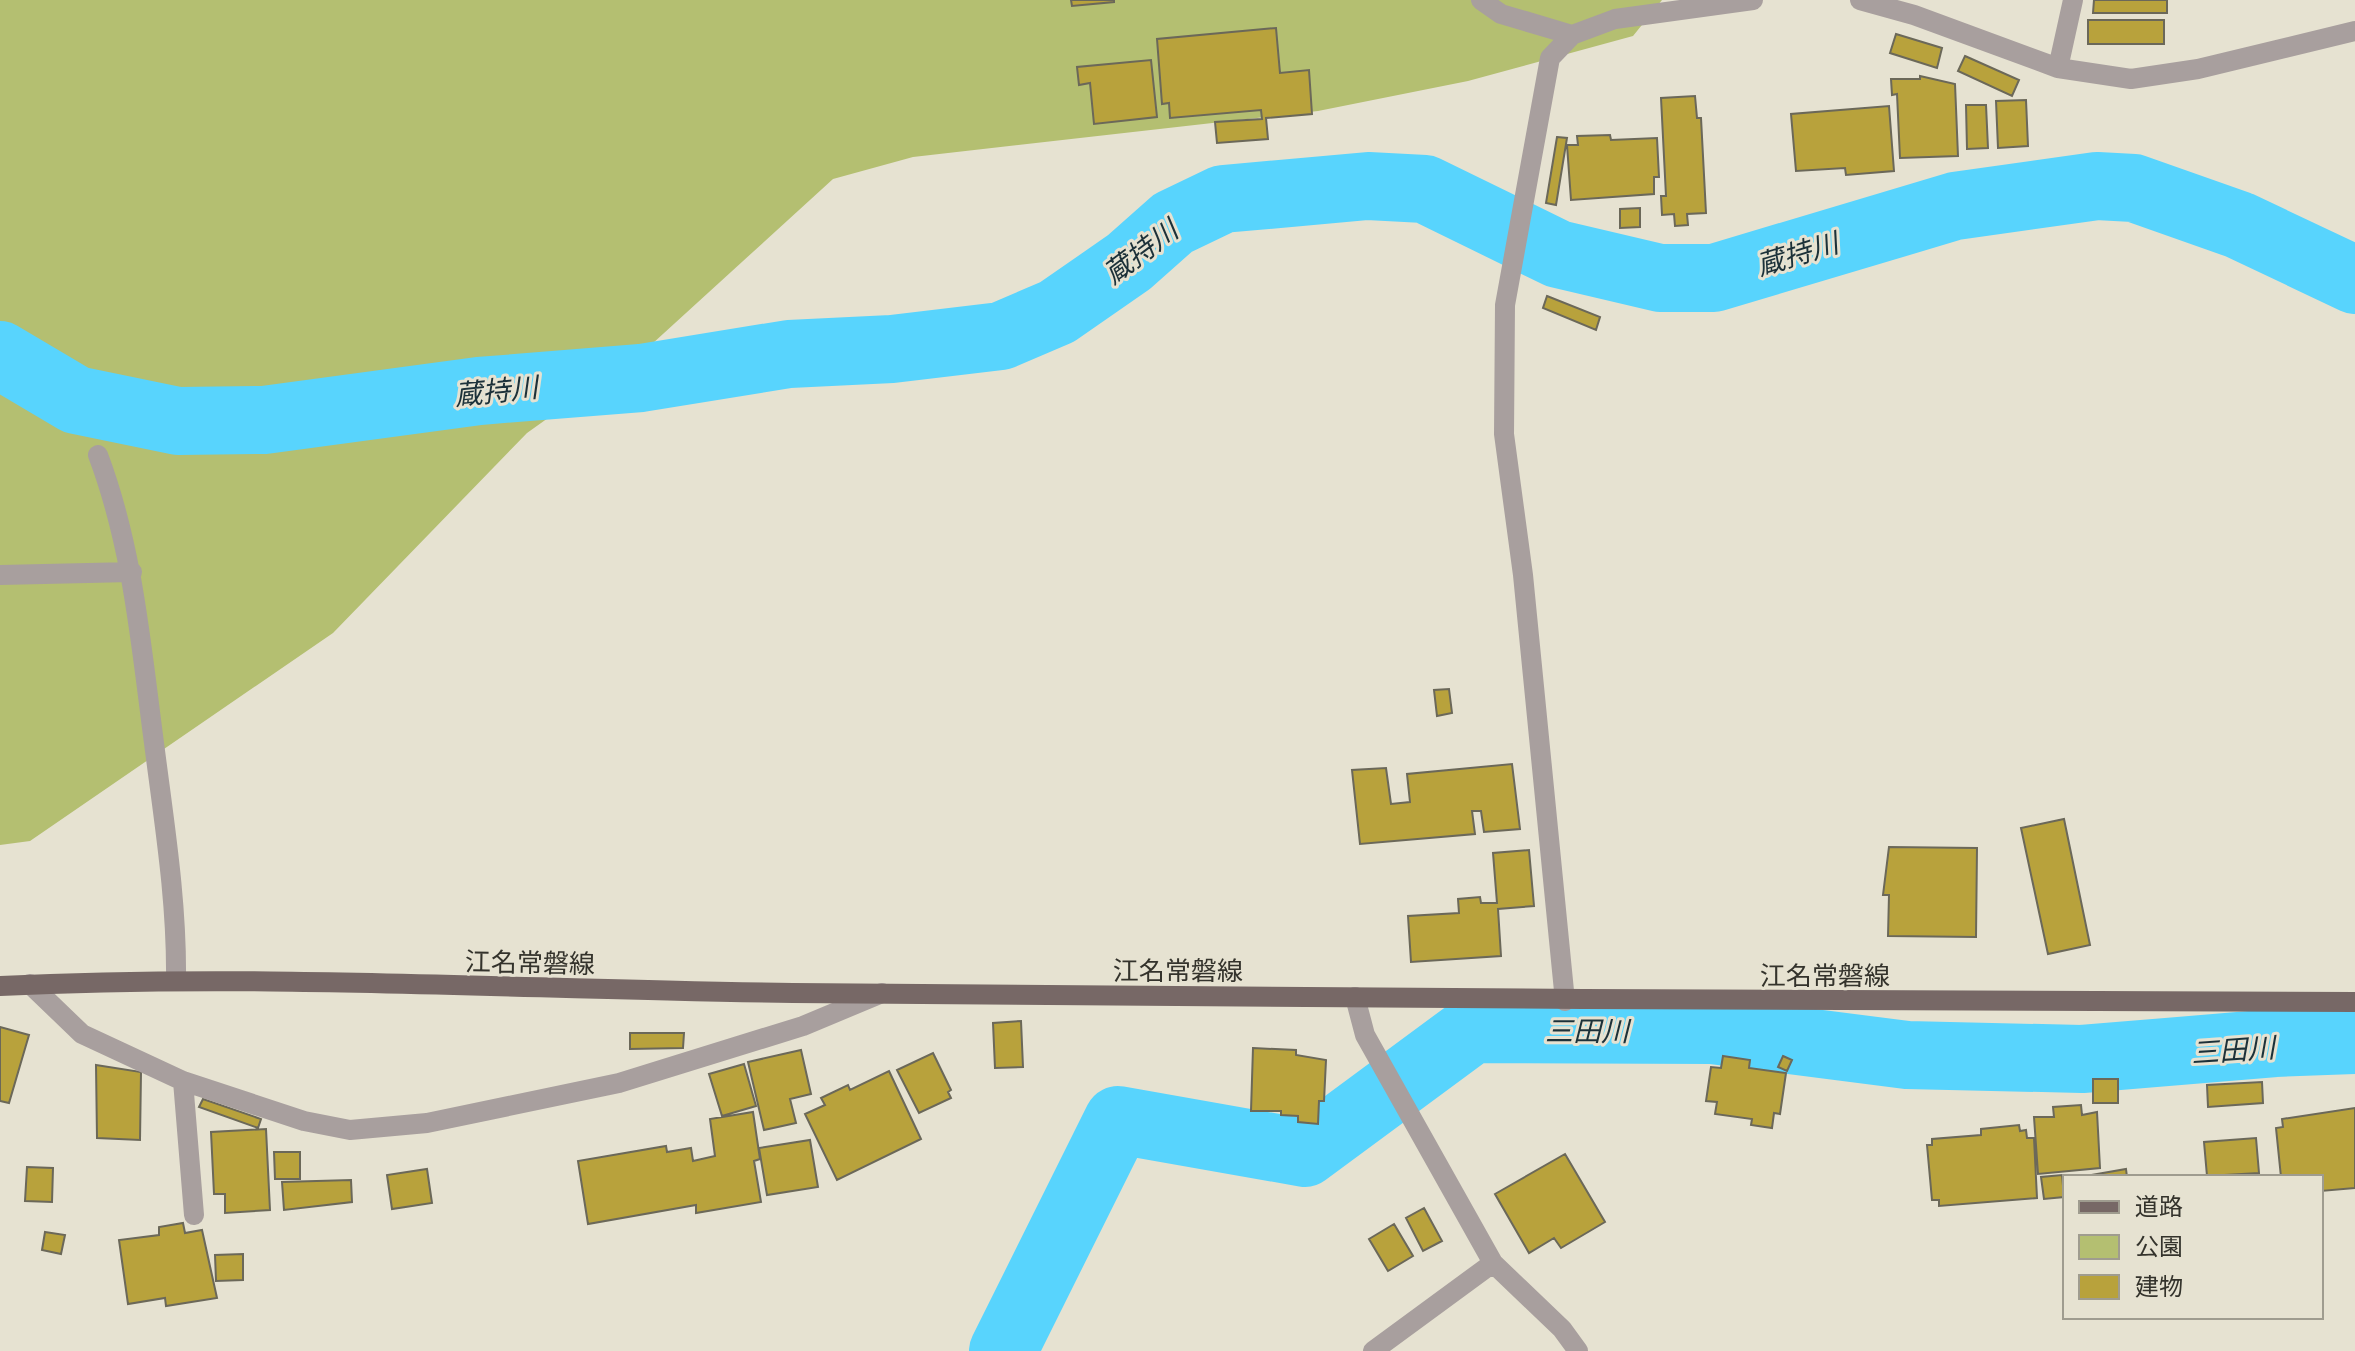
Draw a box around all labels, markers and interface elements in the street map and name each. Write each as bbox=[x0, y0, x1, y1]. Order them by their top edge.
water label: 蔵持川 bbox=[1095, 209, 1187, 291]
water label: 蔵持川 bbox=[1751, 222, 1846, 283]
water label: 蔵持川 bbox=[452, 366, 543, 413]
street label: 江名常磐線 bbox=[465, 943, 595, 981]
street label: 江名常磐線 bbox=[1113, 952, 1243, 988]
street label: 江名常磐線 bbox=[1760, 957, 1890, 993]
water label: 三田川 bbox=[1545, 1011, 1632, 1049]
water label: 三田川 bbox=[2190, 1027, 2279, 1071]
legend bbox=[2063, 1175, 2323, 1319]
text: 道路 bbox=[2135, 1189, 2183, 1222]
text: 公園 bbox=[2135, 1229, 2183, 1262]
text: 建物 bbox=[2135, 1269, 2183, 1302]

